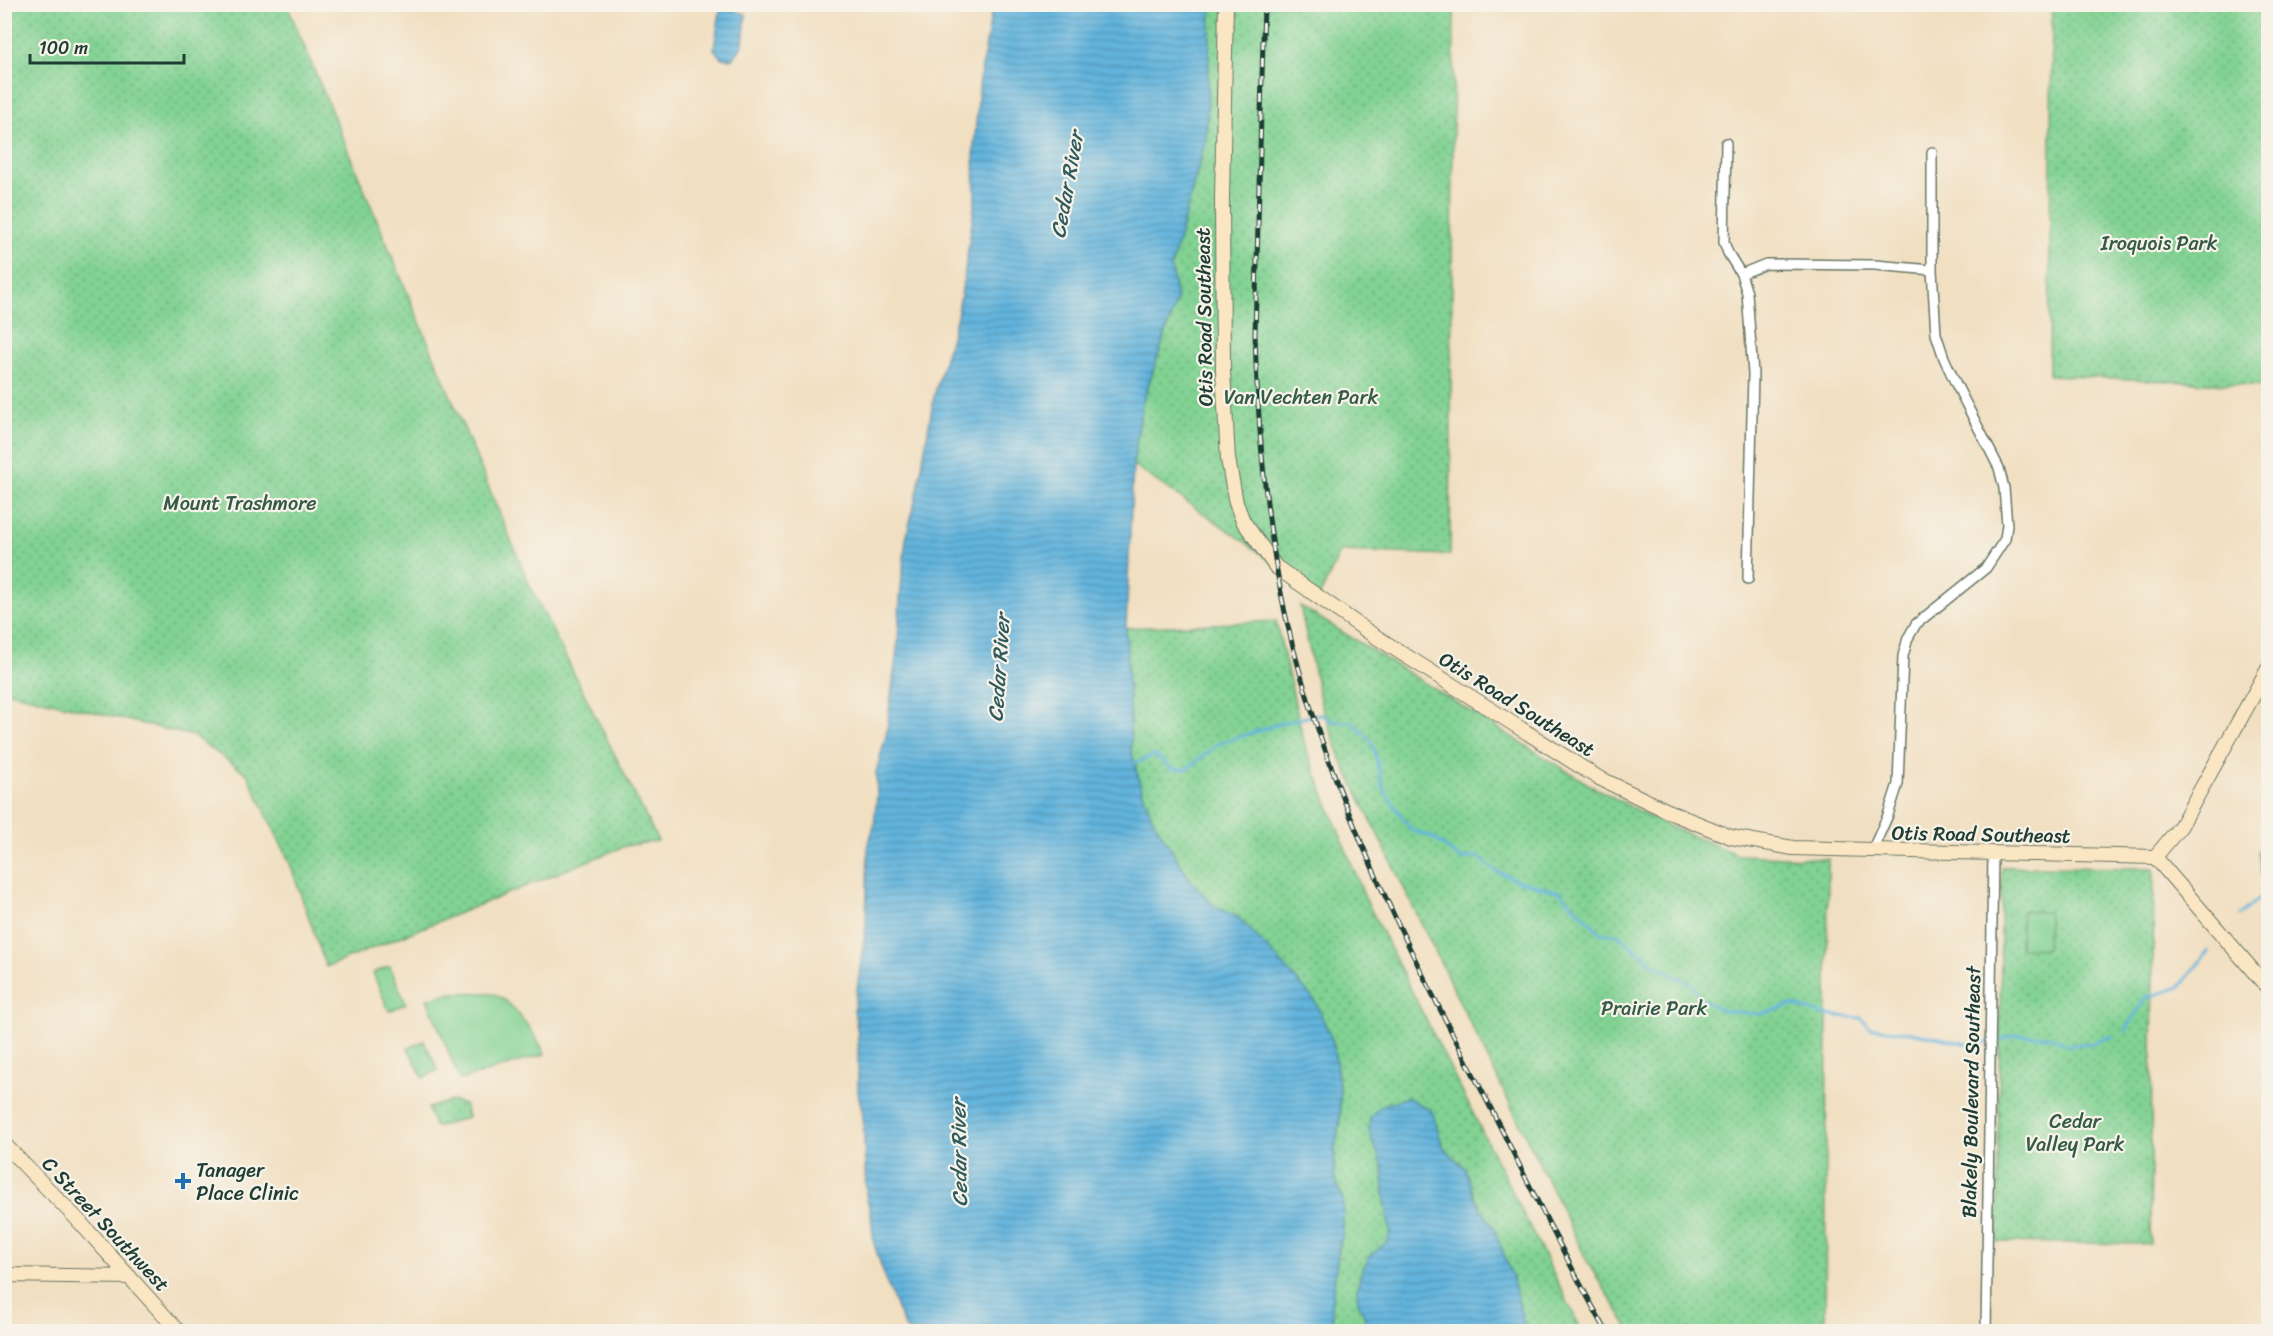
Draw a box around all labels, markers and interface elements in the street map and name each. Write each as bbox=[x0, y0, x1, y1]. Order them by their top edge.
scale bar bbox=[30, 27, 184, 65]
text: 100 m bbox=[39, 32, 88, 64]
water label: Cedar River bbox=[1039, 125, 1096, 241]
park label: Iroquois Park bbox=[2100, 226, 2218, 261]
street label: Otis Road Southeast bbox=[1185, 227, 1224, 407]
park label: Van Vechten Park bbox=[1224, 380, 1379, 415]
park label: Mount Trashmore bbox=[163, 486, 317, 521]
water label: Cedar River bbox=[976, 609, 1022, 723]
street label: Otis Road Southeast bbox=[1432, 642, 1602, 767]
street label: Otis Road Southeast bbox=[1891, 815, 2071, 854]
street label: Blakely Boulevard Southeast bbox=[1952, 965, 1991, 1218]
park label: Prairie Park bbox=[1601, 991, 1707, 1026]
water label: Cedar River bbox=[939, 1095, 979, 1207]
park label: Cedar Valley Park bbox=[2026, 1104, 2125, 1162]
street label: C Street Southwest bbox=[33, 1148, 178, 1301]
place label: Tanager Place Clinic bbox=[196, 1153, 299, 1211]
marker: Tanager Place Clinic bbox=[174, 1172, 192, 1190]

